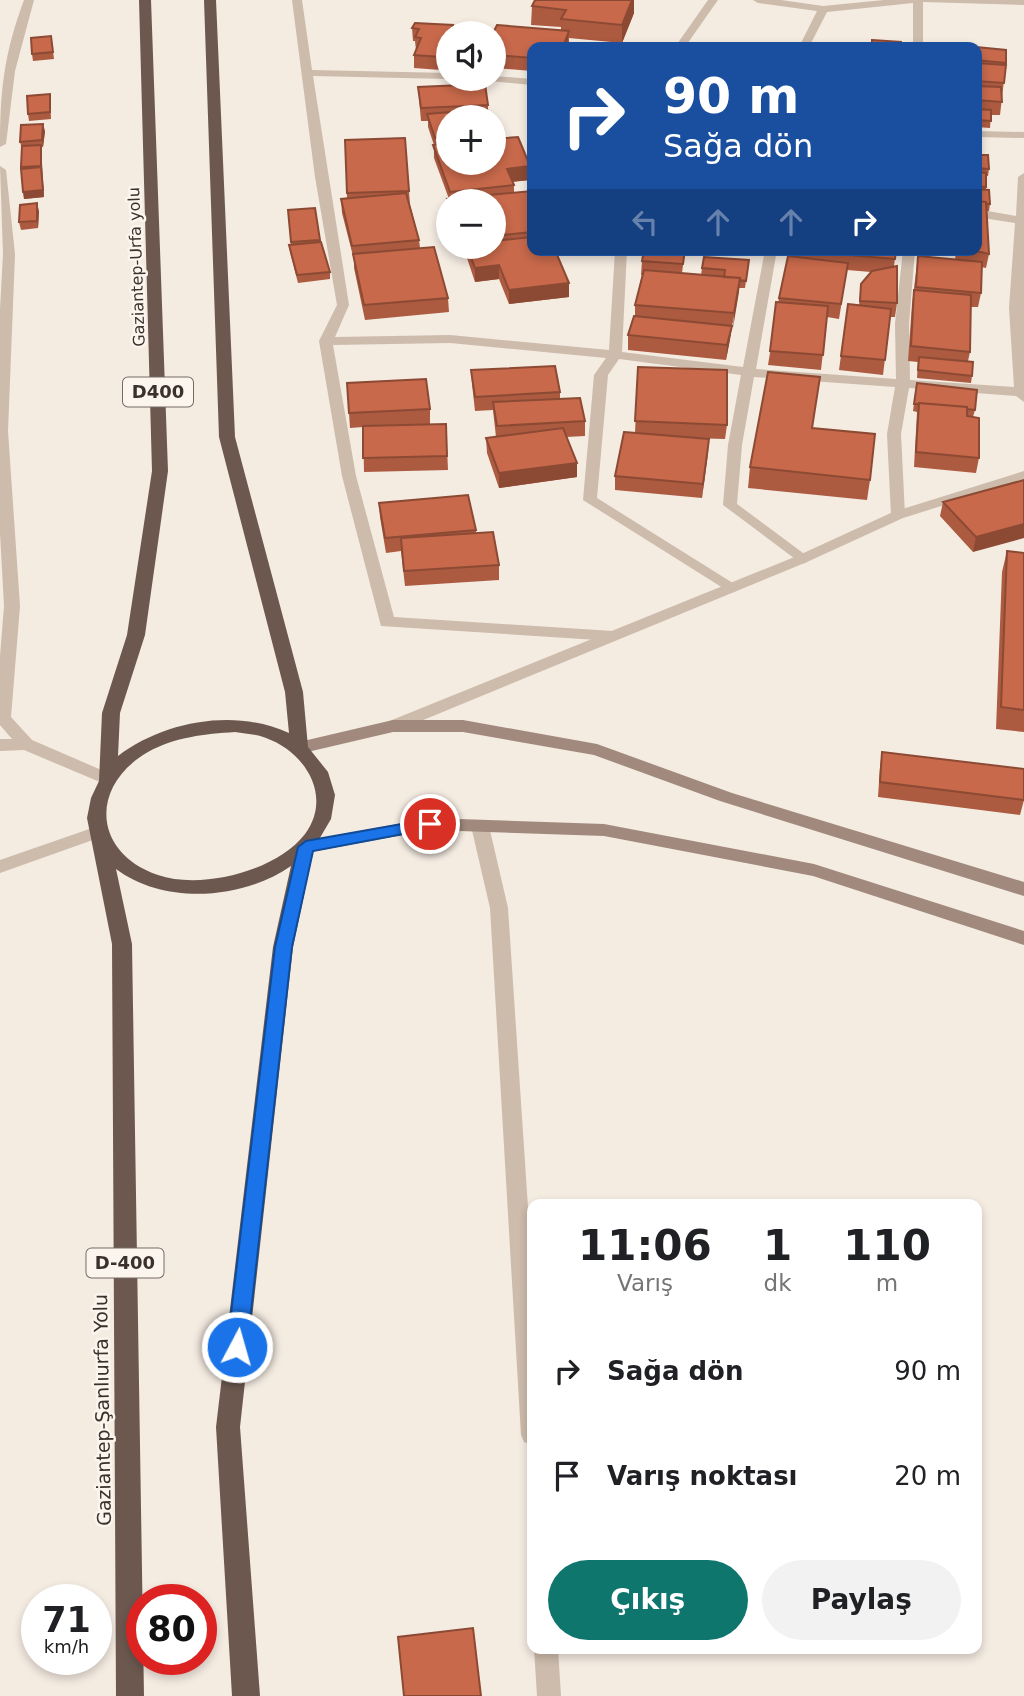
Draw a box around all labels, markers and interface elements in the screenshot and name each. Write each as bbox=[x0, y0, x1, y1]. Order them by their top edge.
map controls bbox=[436, 21, 506, 259]
button: sound bbox=[436, 21, 506, 91]
text: 90 m bbox=[663, 68, 799, 125]
icon: right bbox=[548, 70, 639, 161]
button: + bbox=[436, 105, 506, 175]
text: Sağa dön bbox=[663, 127, 813, 165]
street label: Gaziantep-Urfa yolu bbox=[124, 187, 149, 347]
button: − bbox=[436, 189, 506, 259]
icon: left bbox=[626, 203, 664, 241]
icon: ahead bbox=[699, 203, 737, 241]
icon: ahead bbox=[772, 203, 810, 241]
icon: right bbox=[845, 203, 883, 241]
road number: D400 bbox=[123, 378, 193, 406]
pin bbox=[400, 794, 460, 854]
icon: arrive bbox=[411, 805, 449, 843]
text: 11:06 bbox=[578, 1221, 712, 1270]
text: 1 bbox=[763, 1221, 792, 1270]
text: 110 bbox=[843, 1221, 931, 1270]
road number: D-400 bbox=[86, 1248, 164, 1278]
text: Varış bbox=[617, 1270, 673, 1296]
text: dk bbox=[764, 1270, 791, 1296]
text: m bbox=[876, 1270, 898, 1296]
street label: Gaziantep-Şanlıurfa Yolu bbox=[89, 1294, 115, 1526]
position arrow bbox=[200, 1310, 274, 1384]
icon: right bbox=[548, 1352, 586, 1390]
text: Sağa dön bbox=[607, 1356, 743, 1386]
text: 90 m bbox=[894, 1356, 961, 1386]
icon: arrive bbox=[548, 1457, 586, 1495]
text: Varış noktası bbox=[607, 1461, 798, 1491]
text: 20 m bbox=[894, 1461, 961, 1491]
button: Çıkış bbox=[548, 1560, 748, 1640]
button: Paylaş bbox=[762, 1560, 961, 1640]
speed limit sign: 80 bbox=[126, 1584, 217, 1675]
text: 71 bbox=[42, 1600, 91, 1640]
text: km/h bbox=[44, 1636, 89, 1657]

